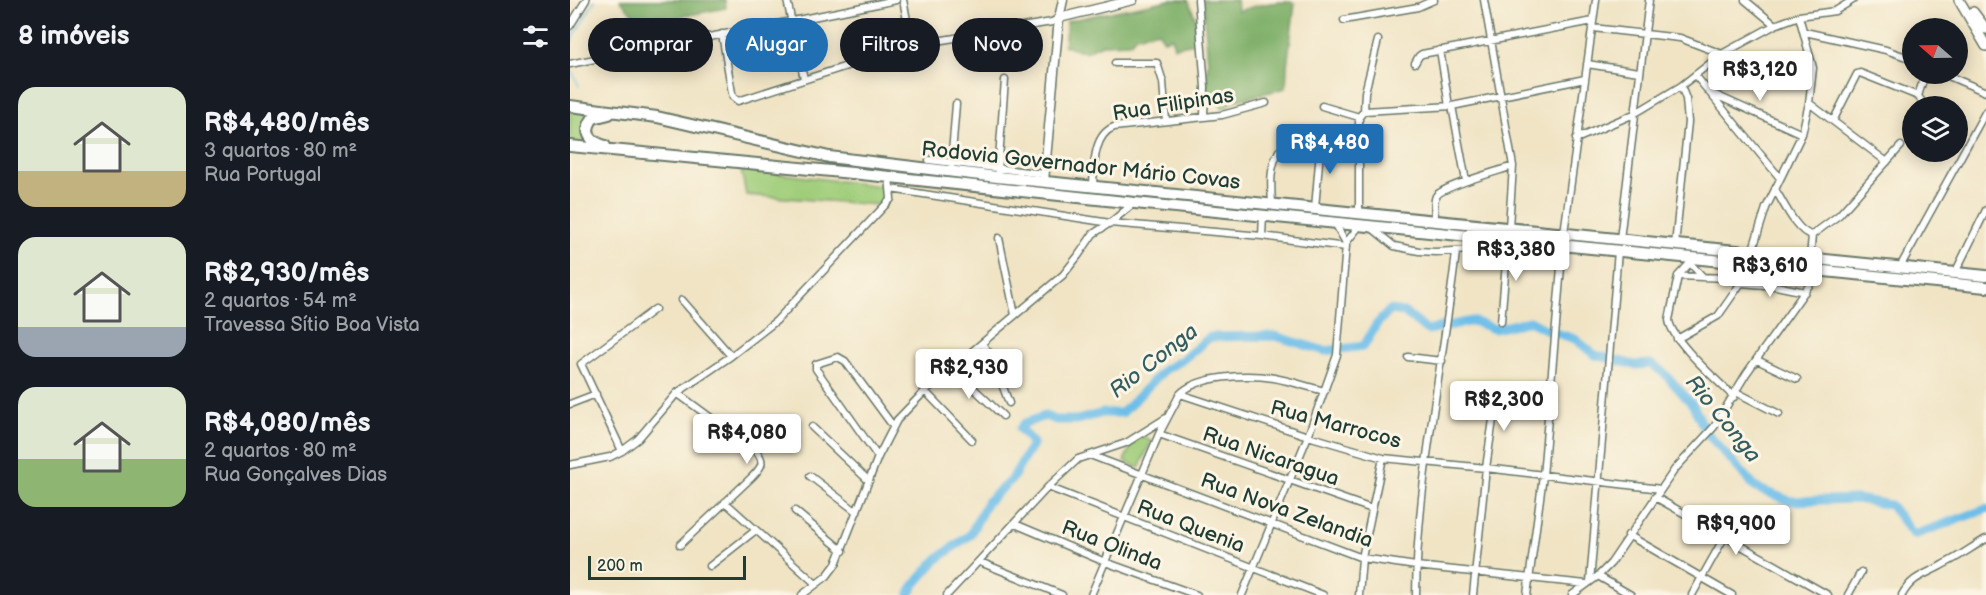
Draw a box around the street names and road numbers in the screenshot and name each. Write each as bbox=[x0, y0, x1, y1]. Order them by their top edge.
street label: Rua Filipinas bbox=[1111, 83, 1235, 126]
street label: Rodovia Governador Mário Covas bbox=[920, 136, 1242, 195]
street label: Rua Marrocos bbox=[1268, 395, 1404, 454]
street label: Rua Nicaragua bbox=[1199, 421, 1342, 492]
street label: Rua Nova Zelandia bbox=[1197, 468, 1376, 553]
street label: Rua Quenia bbox=[1133, 494, 1248, 558]
street label: Rua Olinda bbox=[1058, 515, 1166, 576]

